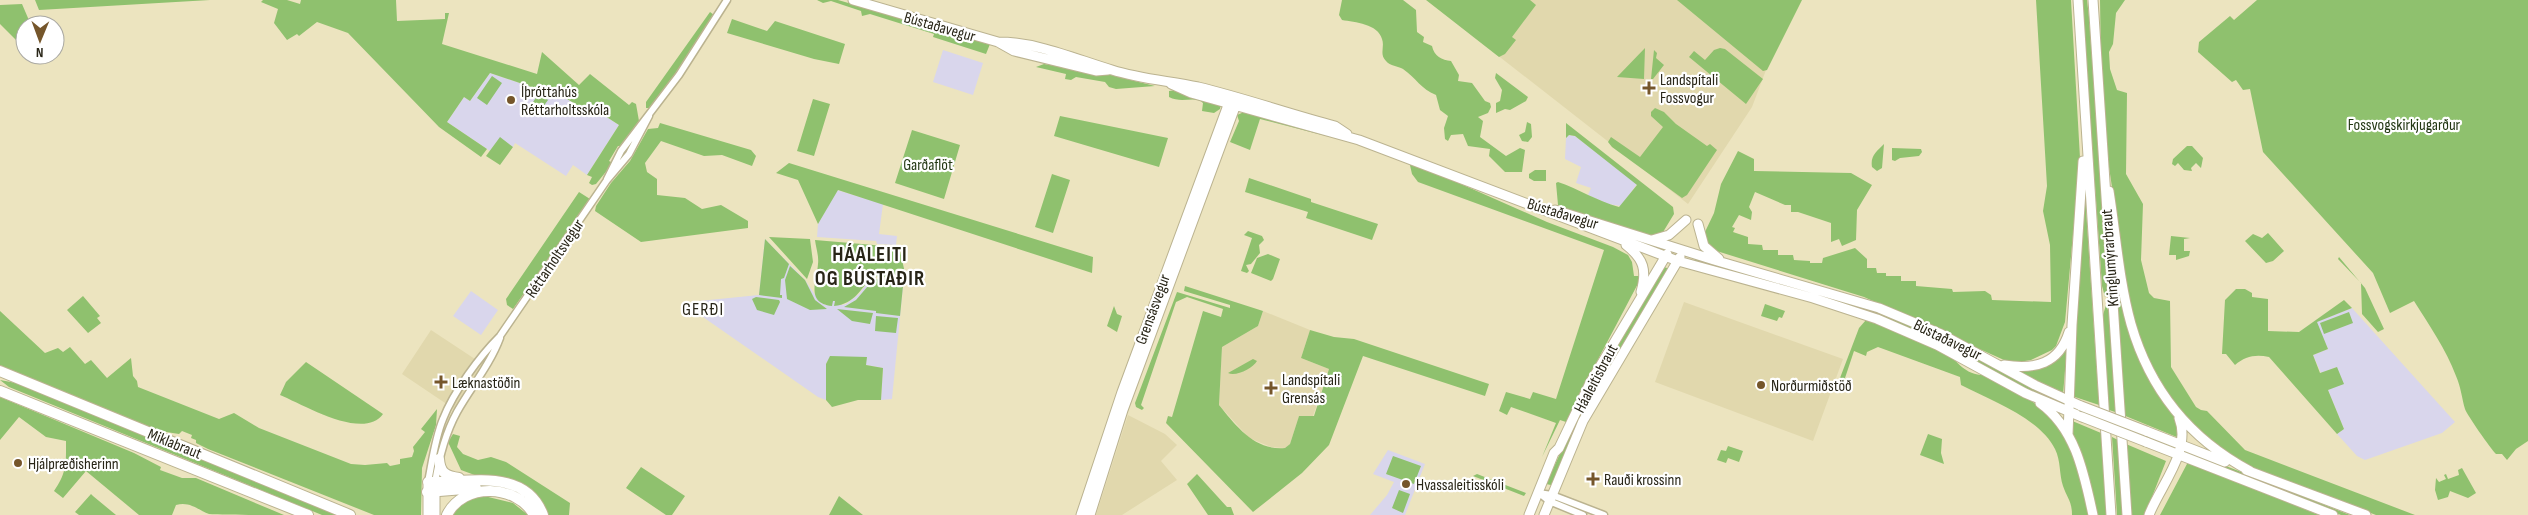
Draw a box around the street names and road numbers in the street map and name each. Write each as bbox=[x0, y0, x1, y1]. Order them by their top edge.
street label: Bústaðavegur bbox=[902, 8, 978, 47]
street label: Bústaðavegur bbox=[1525, 195, 1601, 234]
street label: Kringlumýrarbraut bbox=[2098, 208, 2123, 307]
street label: Réttarholtsvegur bbox=[522, 215, 589, 302]
street label: Grensásvegur bbox=[1132, 271, 1175, 347]
street label: Bústaðavegur bbox=[1910, 316, 1985, 365]
street label: Háaleitisbraut bbox=[1570, 341, 1622, 416]
street label: Miklabraut bbox=[145, 425, 204, 464]

